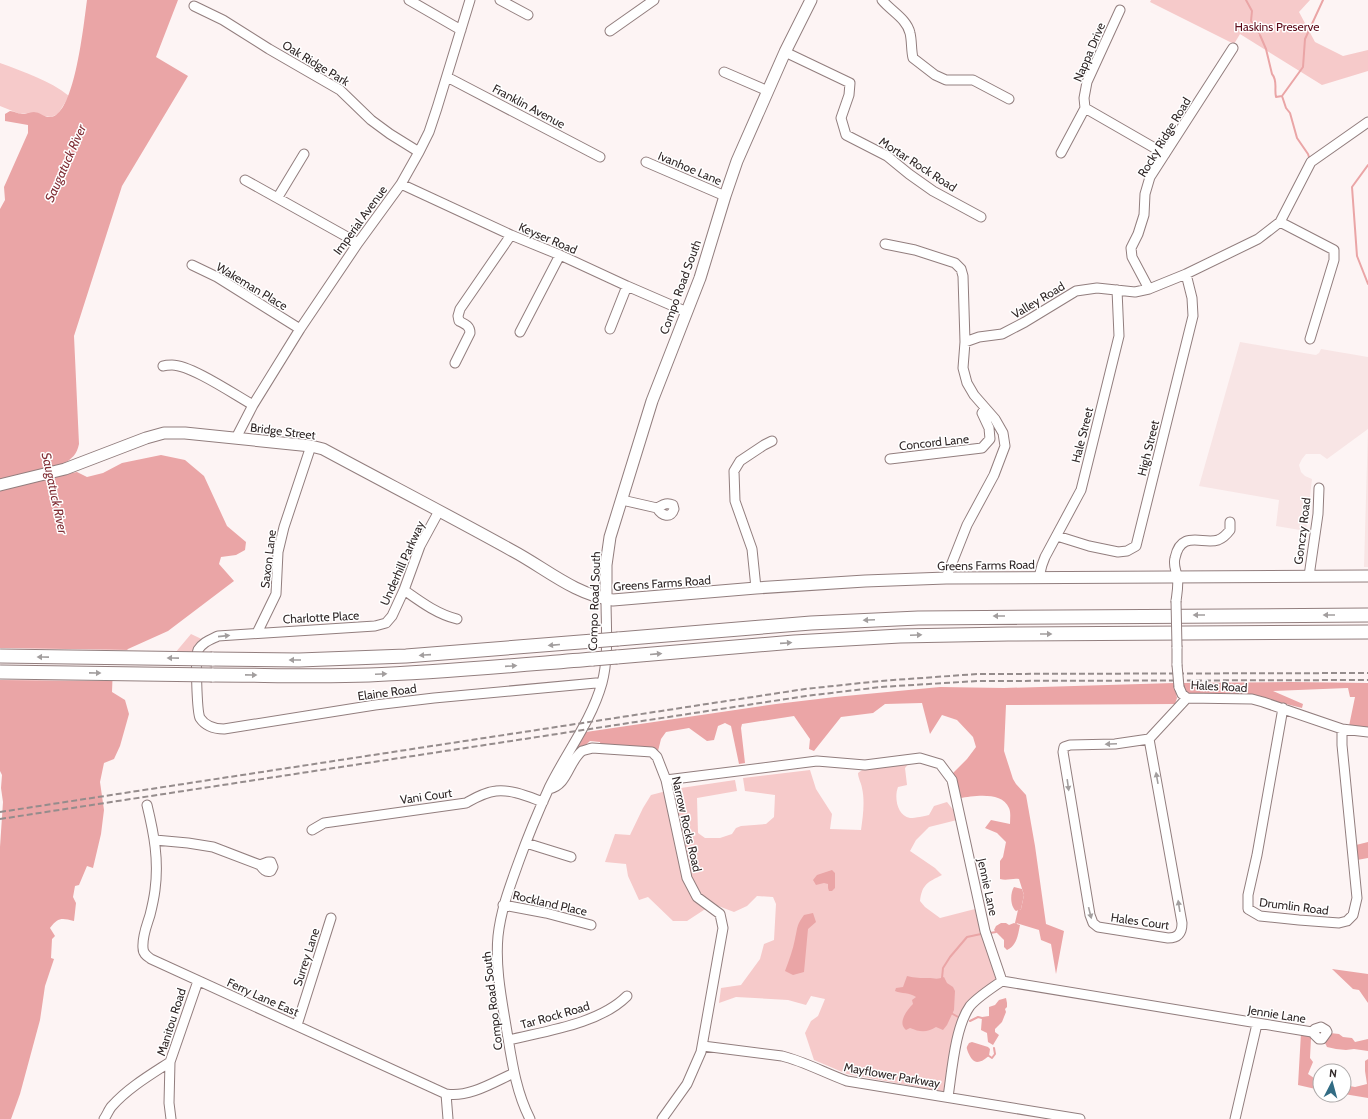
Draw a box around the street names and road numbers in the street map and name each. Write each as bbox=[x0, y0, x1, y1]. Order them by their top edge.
street label: Nappa Drive bbox=[1070, 20, 1108, 84]
street label: Oak Ridge Park bbox=[280, 37, 353, 89]
street label: Franklin Avenue bbox=[490, 81, 568, 131]
street label: Rocky Ridge Road bbox=[1134, 94, 1194, 180]
street label: Mortar Rock Road bbox=[876, 133, 960, 195]
street label: Ivanhoe Lane bbox=[656, 148, 724, 188]
street label: Imperial Avenue bbox=[330, 182, 390, 258]
street label: Keyser Road bbox=[516, 219, 580, 257]
street label: Compo Road South bbox=[656, 238, 704, 336]
street label: Wakeman Place bbox=[214, 259, 290, 313]
street label: Valley Road bbox=[1009, 278, 1067, 322]
street label: Hale Street bbox=[1068, 406, 1096, 464]
street label: High Street bbox=[1134, 419, 1162, 477]
street label: Bridge Street bbox=[249, 420, 317, 442]
street label: Concord Lane bbox=[898, 431, 970, 453]
street label: Gonczy Road bbox=[1290, 497, 1314, 565]
street label: Underhill Parkway bbox=[377, 518, 427, 608]
street label: Saxon Lane bbox=[257, 529, 279, 589]
street label: Compo Road South bbox=[585, 551, 603, 651]
street label: Greens Farms Road bbox=[937, 557, 1035, 573]
street label: Greens Farms Road bbox=[613, 572, 711, 594]
street label: Charlotte Place bbox=[282, 608, 360, 626]
street label: Hales Road bbox=[1190, 677, 1248, 695]
street label: Elaine Road bbox=[357, 680, 417, 704]
street label: Narrow Rocks Road bbox=[669, 775, 705, 873]
street label: Vani Court bbox=[399, 785, 453, 807]
street label: Jennie Lane bbox=[974, 856, 1001, 917]
street label: Rockland Place bbox=[511, 887, 589, 919]
street label: Drumlin Road bbox=[1258, 894, 1330, 918]
street label: Hales Court bbox=[1110, 909, 1170, 933]
street label: Surrey Lane bbox=[290, 926, 322, 988]
street label: Compo Road South bbox=[478, 951, 506, 1051]
street label: Ferry Lane East bbox=[225, 974, 301, 1020]
street label: Manitou Road bbox=[153, 986, 189, 1058]
street label: Tar Rock Road bbox=[519, 998, 591, 1032]
street label: Jennie Lane bbox=[1246, 1002, 1307, 1026]
street label: Mayflower Parkway bbox=[843, 1059, 941, 1091]

